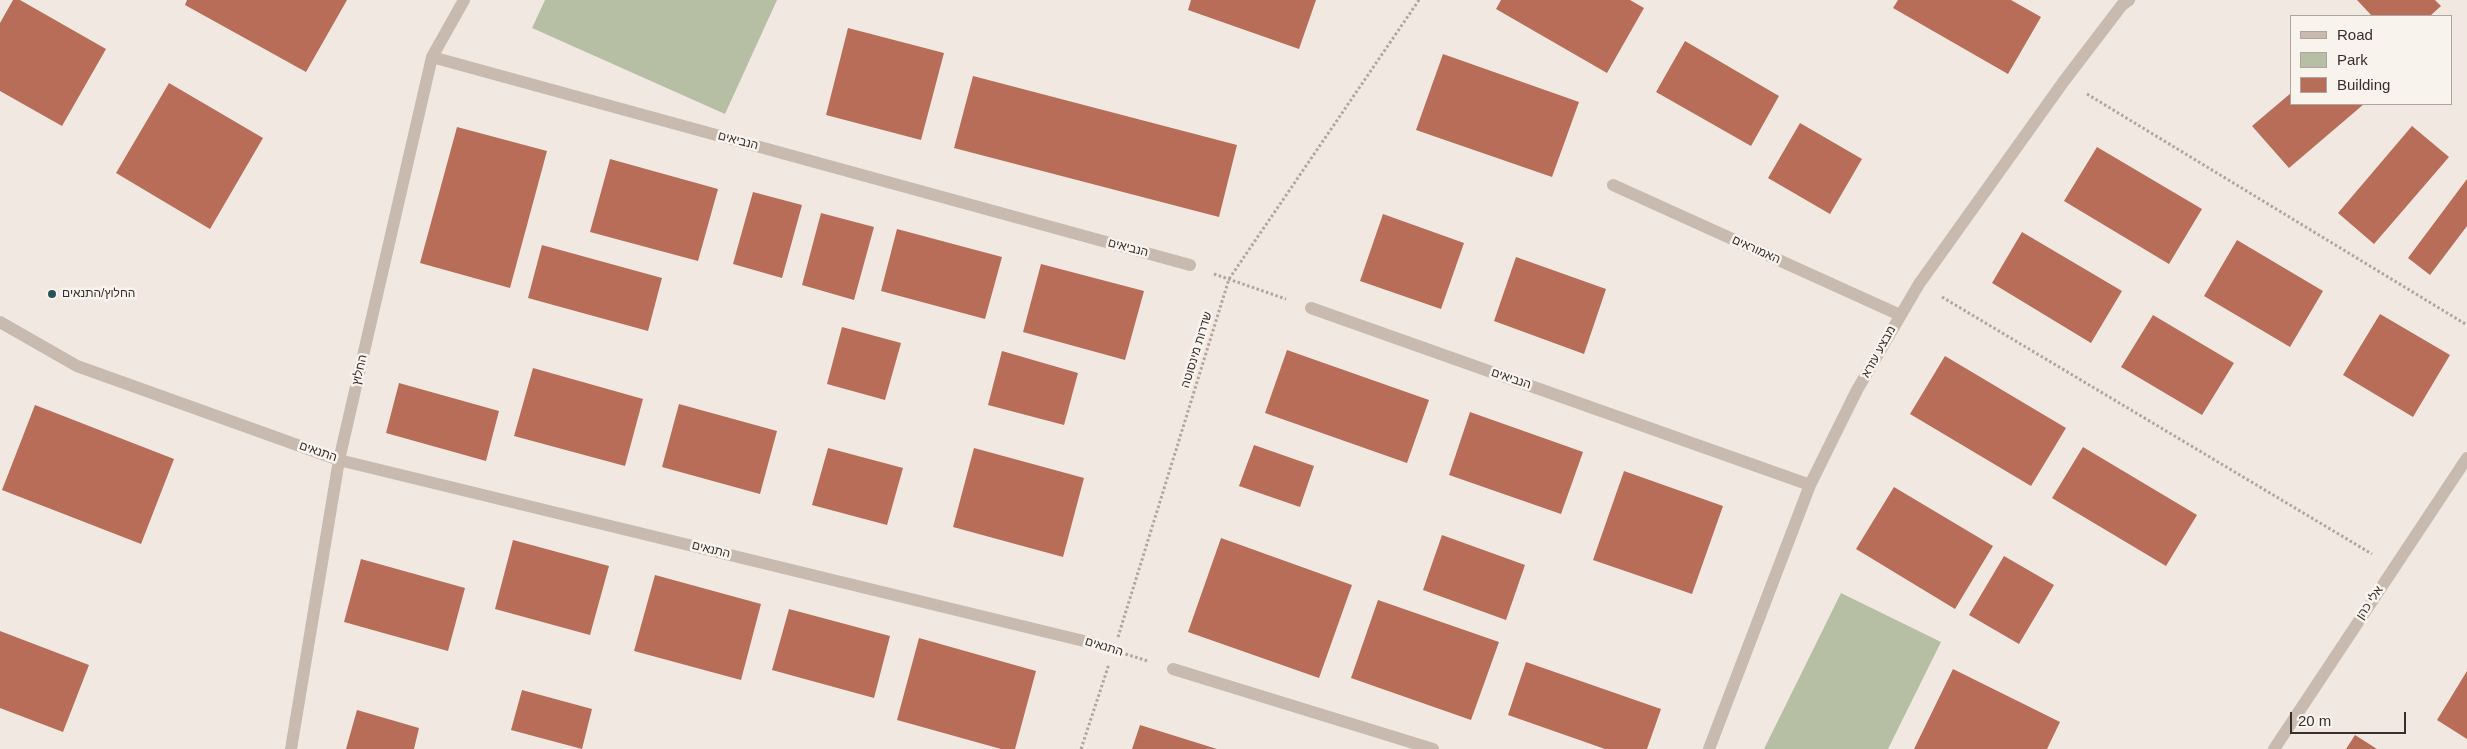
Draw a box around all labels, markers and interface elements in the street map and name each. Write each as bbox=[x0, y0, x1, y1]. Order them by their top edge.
legend bbox=[2290, 15, 2452, 105]
text: Road bbox=[2337, 26, 2373, 43]
text: Park bbox=[2337, 51, 2368, 68]
text: Building bbox=[2337, 76, 2390, 93]
street label: הנביאים bbox=[716, 129, 760, 153]
street label: האמוראים bbox=[1730, 233, 1782, 267]
street label: הנביאים bbox=[1106, 236, 1150, 260]
place label: החלוץ/התנאים bbox=[62, 287, 135, 301]
marker: החלוץ/התנאים bbox=[46, 288, 58, 300]
street label: שדרות מינסוטה bbox=[1179, 310, 1215, 390]
street label: מבצע עזרא bbox=[1859, 324, 1899, 380]
street label: החלוץ bbox=[349, 353, 371, 387]
street label: הנביאים bbox=[1489, 365, 1533, 393]
street label: התנאים bbox=[297, 439, 339, 465]
street label: התנאים bbox=[690, 538, 732, 562]
street label: אלי כהן bbox=[2354, 584, 2386, 622]
street label: התנאים bbox=[1083, 634, 1125, 660]
scale bar bbox=[2292, 702, 2408, 734]
text: 20 m bbox=[2298, 712, 2331, 729]

